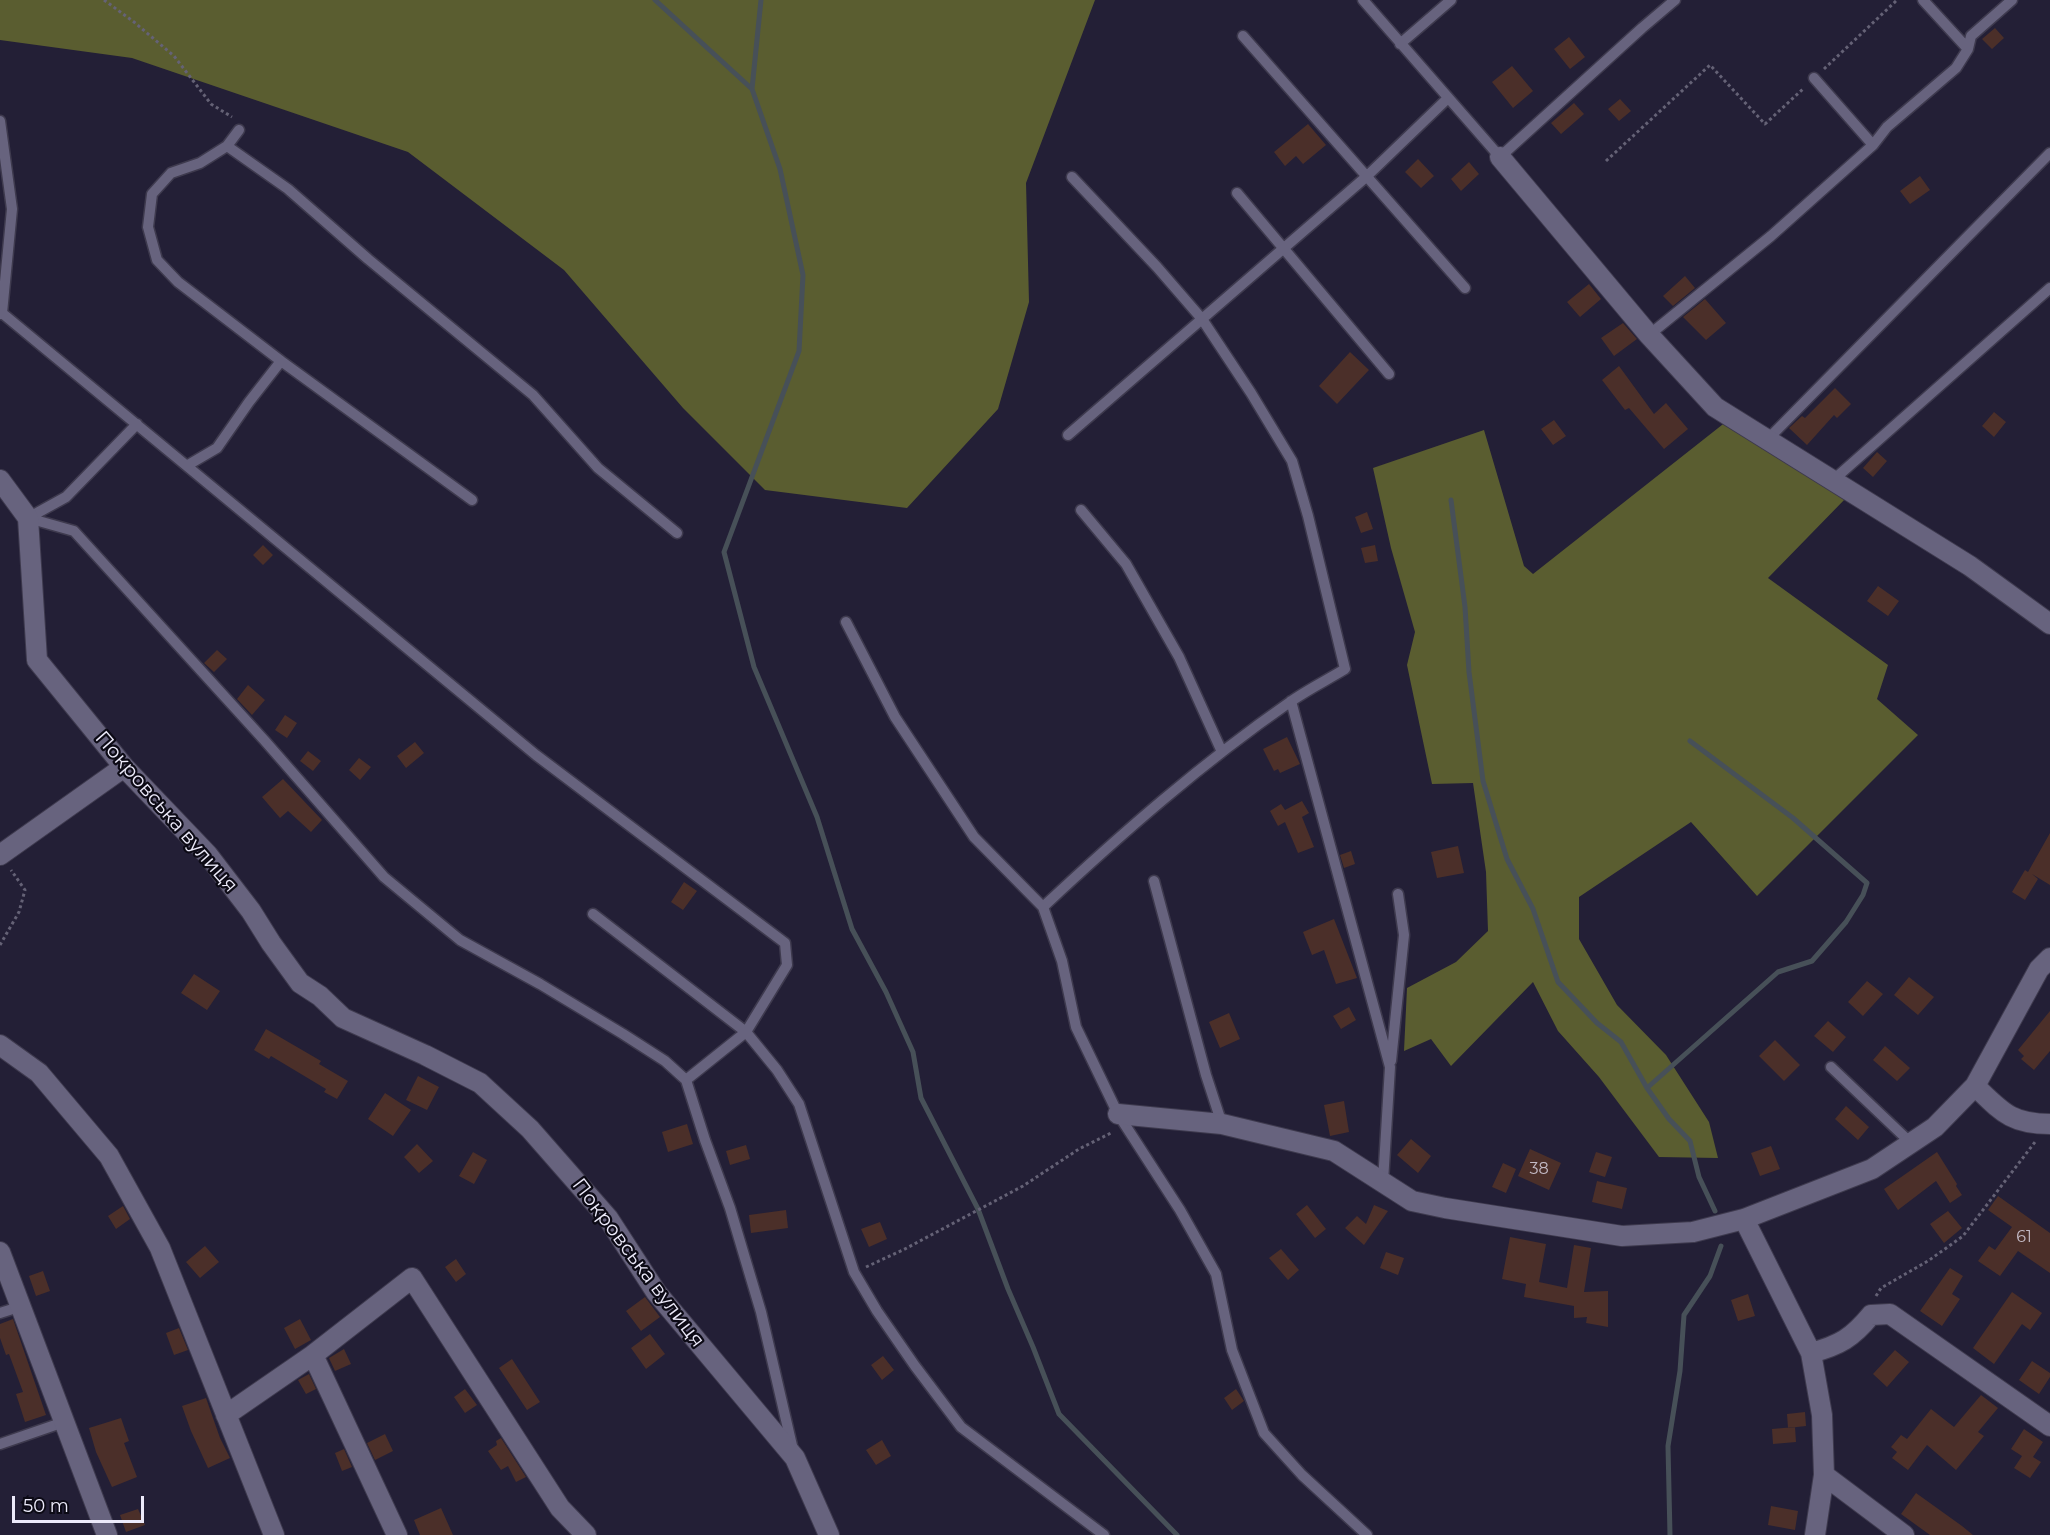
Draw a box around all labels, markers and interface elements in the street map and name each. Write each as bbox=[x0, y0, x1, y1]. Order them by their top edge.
street label: Покровська вулиця bbox=[90, 727, 242, 897]
house number: 38 bbox=[1529, 1159, 1549, 1179]
street label: Покровська вулиця bbox=[567, 1174, 709, 1352]
house number: 61 bbox=[2016, 1227, 2032, 1247]
scale bar bbox=[15, 1484, 147, 1522]
text: 50 m bbox=[23, 1495, 69, 1517]

